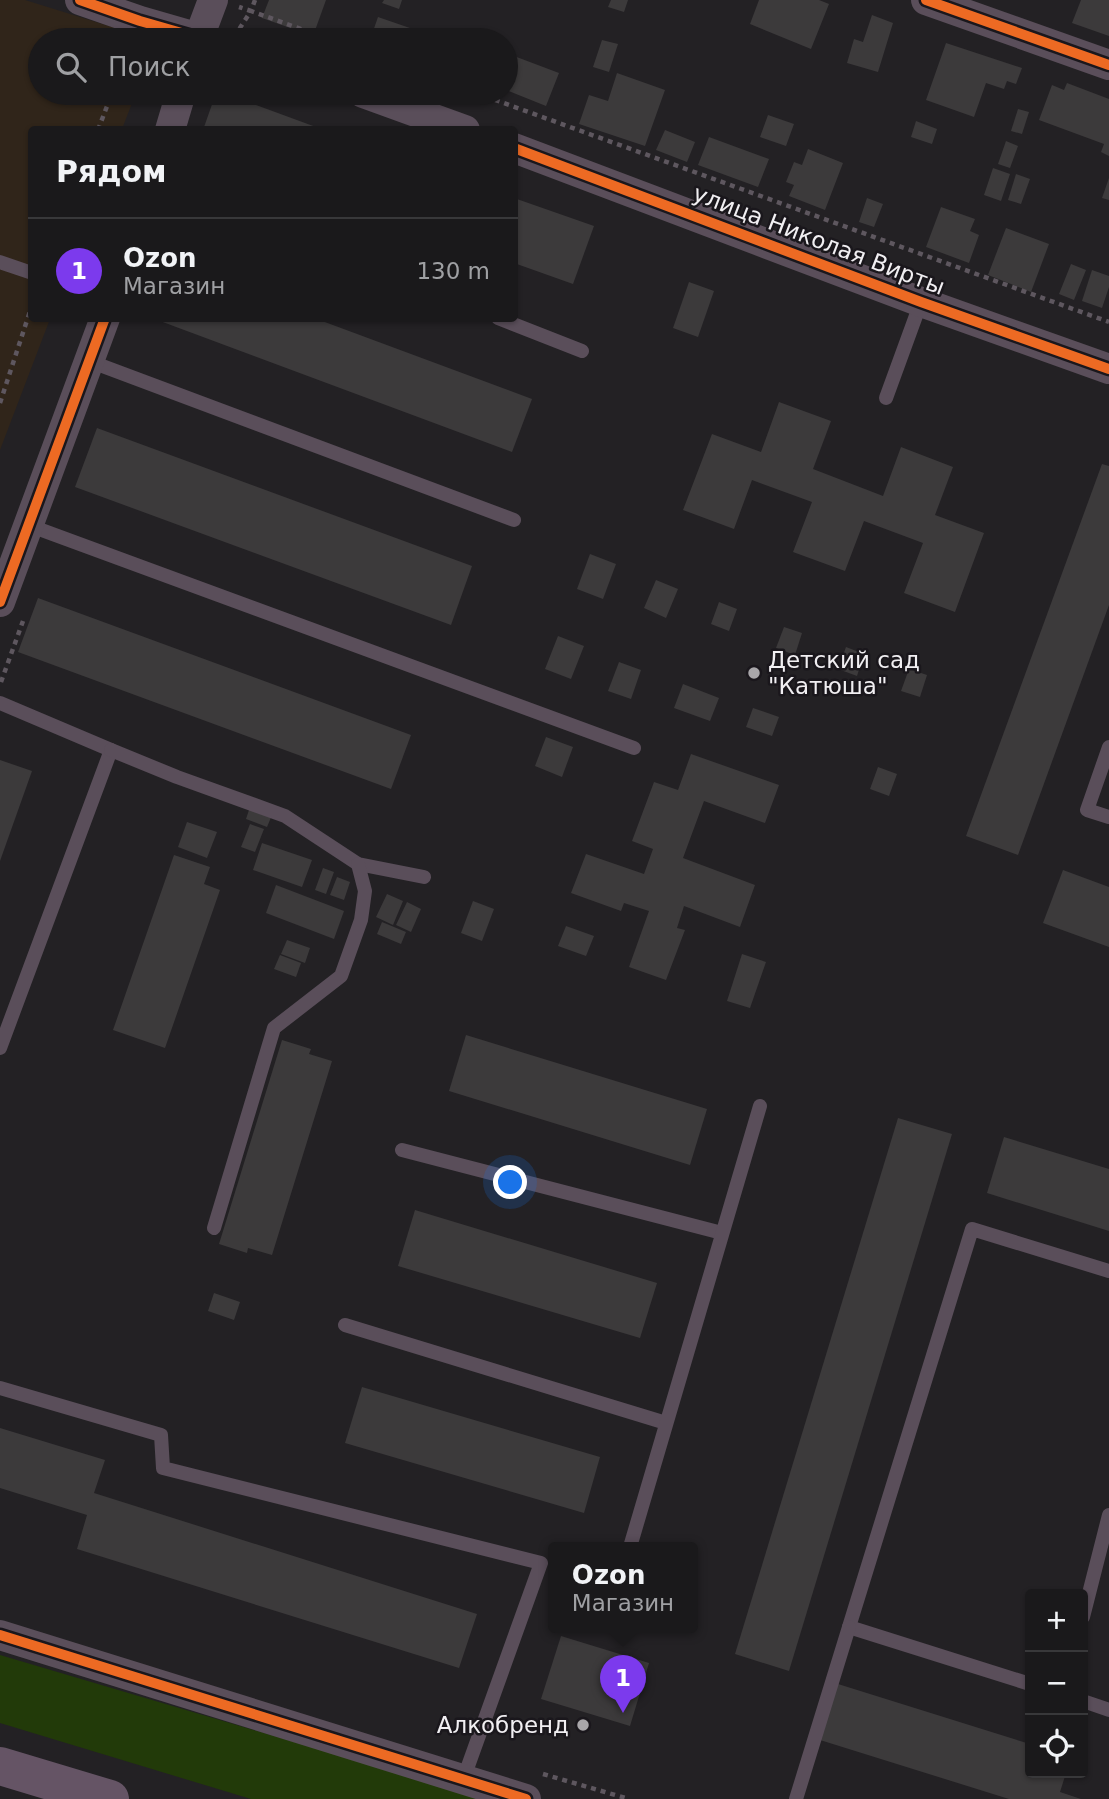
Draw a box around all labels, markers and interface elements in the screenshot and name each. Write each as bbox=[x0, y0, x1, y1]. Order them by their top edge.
search box bbox=[28, 28, 518, 105]
icon: search bbox=[52, 48, 90, 86]
text: Поиск bbox=[108, 52, 190, 82]
text: Рядом bbox=[56, 154, 167, 189]
street label: улица Николая Вирты bbox=[690, 180, 948, 300]
text: Ozon bbox=[123, 243, 197, 273]
text: 1 bbox=[71, 258, 87, 284]
text: 130 m bbox=[416, 258, 490, 284]
text: Магазин bbox=[123, 273, 225, 299]
place label: Детский сад "Катюша" bbox=[768, 647, 920, 699]
marker: Детский сад "Катюша" bbox=[746, 665, 762, 681]
your location bbox=[493, 1165, 527, 1199]
popup bbox=[548, 1542, 698, 1633]
text: Ozon bbox=[572, 1560, 645, 1590]
map controls bbox=[1025, 1589, 1088, 1778]
button: + bbox=[1025, 1589, 1088, 1652]
text: Магазин bbox=[572, 1590, 674, 1616]
button: − bbox=[1025, 1652, 1088, 1715]
pin: 1 bbox=[600, 1655, 646, 1713]
place label: Алкобренд bbox=[437, 1712, 569, 1738]
button: locate bbox=[1025, 1715, 1088, 1778]
marker: Алкобренд bbox=[575, 1717, 591, 1733]

